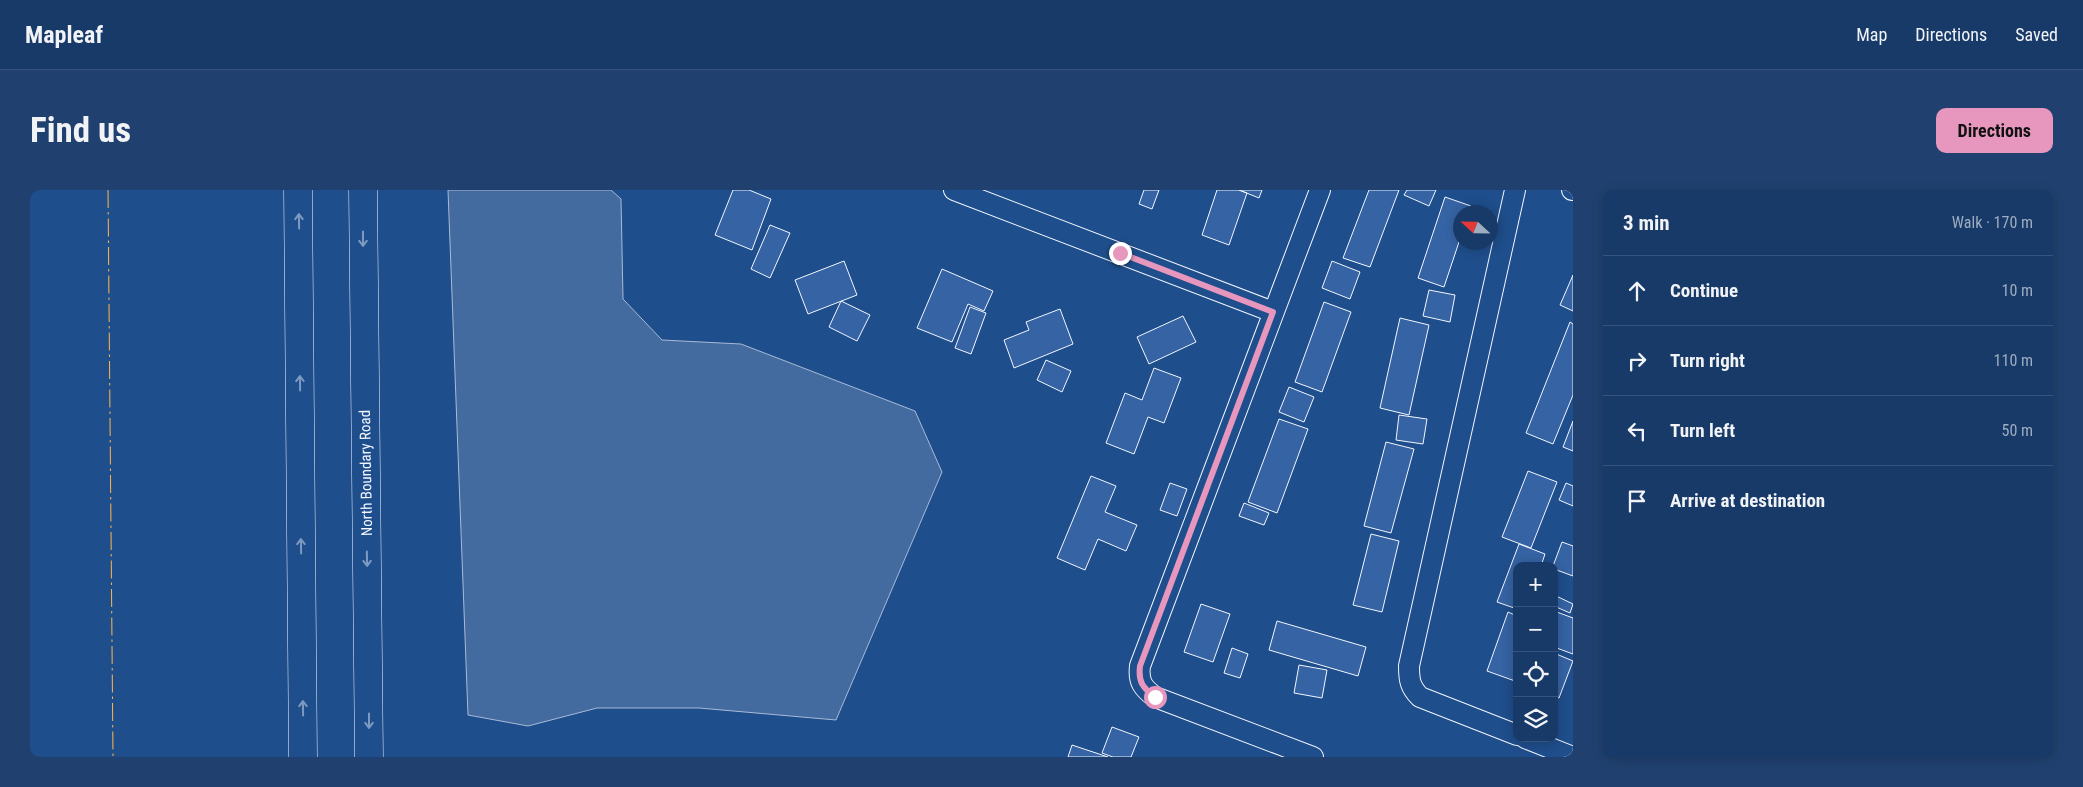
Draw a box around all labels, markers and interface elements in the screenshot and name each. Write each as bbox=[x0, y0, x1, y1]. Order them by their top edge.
text: Mapleaf bbox=[25, 21, 103, 49]
text: Map bbox=[1856, 24, 1887, 45]
text: Directions bbox=[1915, 24, 1987, 45]
text: Saved bbox=[2015, 24, 2058, 45]
button: Directions bbox=[1936, 108, 2053, 153]
text: Find us bbox=[30, 110, 131, 151]
north arrow bbox=[1453, 205, 1498, 250]
text: 3 min bbox=[1623, 211, 1670, 235]
one-way arrow bbox=[294, 213, 304, 230]
text: Walk · 170 m bbox=[1952, 213, 2033, 232]
one-way arrow bbox=[358, 230, 368, 246]
route end bbox=[1109, 242, 1132, 265]
icon: ahead bbox=[1623, 277, 1651, 305]
text: Continue bbox=[1670, 279, 1738, 302]
text: 10 m bbox=[2001, 281, 2033, 300]
icon: right bbox=[1623, 347, 1651, 375]
text: Turn right bbox=[1670, 349, 1745, 372]
text: 110 m bbox=[1994, 351, 2033, 370]
one-way arrow bbox=[295, 376, 305, 392]
street label: North Boundary Road bbox=[356, 410, 376, 536]
icon: left bbox=[1623, 417, 1651, 445]
text: Turn left bbox=[1670, 419, 1735, 442]
text: 50 m bbox=[2001, 421, 2033, 440]
icon: arrive bbox=[1623, 487, 1651, 515]
text: Arrive at destination bbox=[1670, 489, 1825, 512]
one-way arrow bbox=[297, 538, 306, 554]
one-way arrow bbox=[362, 550, 372, 566]
map controls bbox=[1513, 562, 1558, 742]
button: + bbox=[1513, 562, 1558, 607]
button: − bbox=[1513, 607, 1558, 652]
button: locate bbox=[1513, 652, 1558, 697]
route start bbox=[1144, 686, 1167, 709]
button: layers bbox=[1513, 697, 1558, 742]
one-way arrow bbox=[298, 701, 308, 717]
one-way arrow bbox=[364, 712, 374, 729]

